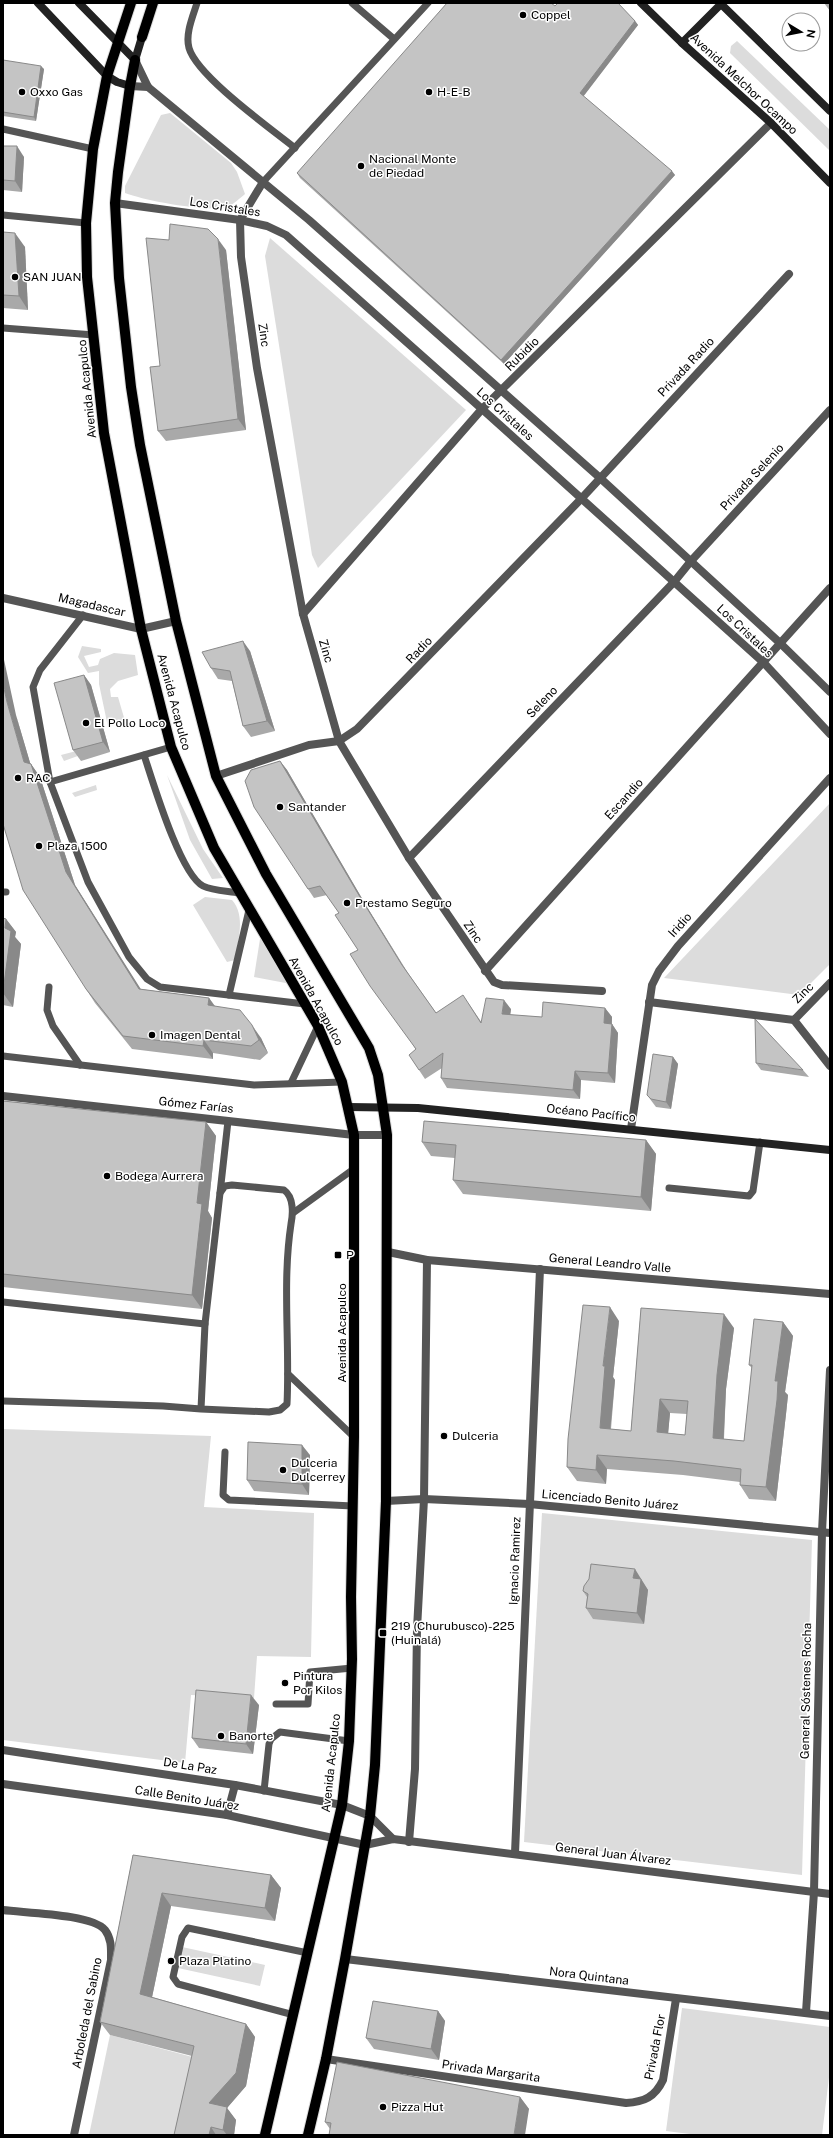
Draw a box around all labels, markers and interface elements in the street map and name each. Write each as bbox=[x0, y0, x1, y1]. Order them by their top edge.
place label: Coppel bbox=[531, 8, 571, 22]
marker: Coppel bbox=[518, 10, 528, 20]
north arrow bbox=[781, 12, 821, 52]
text: N bbox=[804, 28, 818, 39]
street label: Avenida Melchor Ocampo bbox=[687, 31, 801, 138]
place label: Oxxo Gas bbox=[30, 85, 83, 99]
place label: H-E-B bbox=[437, 85, 471, 99]
marker: Oxxo Gas bbox=[17, 87, 27, 97]
marker: H-E-B bbox=[424, 87, 434, 97]
place label: Nacional Monte de Piedad bbox=[369, 152, 456, 180]
marker: Nacional Monte de Piedad bbox=[356, 161, 366, 171]
street label: Los Cristales bbox=[189, 194, 261, 220]
place label: SAN JUAN bbox=[23, 270, 82, 284]
marker: SAN JUAN bbox=[10, 272, 20, 282]
street label: Zinc bbox=[255, 322, 273, 348]
street label: Rubidio bbox=[502, 334, 542, 374]
street label: Privada Radio bbox=[655, 334, 717, 400]
street label: Avenida Acapulco bbox=[75, 339, 99, 439]
street label: Los Cristales bbox=[474, 385, 536, 443]
street label: Privada Selenio bbox=[717, 441, 787, 513]
street label: Magadascar bbox=[57, 590, 127, 620]
street label: Los Cristales bbox=[714, 601, 776, 661]
street label: Radio bbox=[403, 634, 435, 666]
street label: Zinc bbox=[316, 638, 336, 664]
street label: Avenida Acapulco bbox=[154, 652, 194, 752]
street label: Seleno bbox=[524, 683, 561, 721]
place label: El Pollo Loco bbox=[94, 716, 166, 730]
marker: El Pollo Loco bbox=[81, 718, 91, 728]
place label: RAC bbox=[26, 771, 51, 785]
marker: RAC bbox=[13, 773, 23, 783]
street label: Escandio bbox=[602, 775, 646, 822]
place label: Santander bbox=[288, 800, 346, 814]
marker: Santander bbox=[275, 802, 285, 812]
place label: Plaza 1500 bbox=[47, 839, 107, 853]
marker: Plaza 1500 bbox=[34, 841, 44, 851]
place label: Prestamo Seguro bbox=[355, 896, 452, 910]
marker: Prestamo Seguro bbox=[342, 898, 352, 908]
street label: Iridio bbox=[665, 910, 695, 940]
street label: Zinc bbox=[460, 918, 486, 946]
street label: Avenida Acapulco bbox=[286, 954, 346, 1048]
street label: Zinc bbox=[790, 980, 816, 1006]
place label: Imagen Dental bbox=[160, 1028, 241, 1042]
marker: Imagen Dental bbox=[147, 1030, 157, 1040]
street label: Gómez Farías bbox=[158, 1094, 234, 1116]
street label: Océano Pacífico bbox=[546, 1101, 636, 1125]
place label: Bodega Aurrera bbox=[115, 1169, 203, 1183]
marker: Bodega Aurrera bbox=[102, 1171, 112, 1181]
place label: P bbox=[346, 1248, 354, 1262]
marker: P bbox=[333, 1250, 343, 1260]
street label: General Leandro Valle bbox=[548, 1251, 672, 1275]
street label: Avenida Acapulco bbox=[335, 1283, 349, 1383]
place label: Dulceria bbox=[452, 1429, 498, 1443]
marker: Dulceria bbox=[439, 1431, 449, 1441]
place label: Dulceria Dulcerrey bbox=[291, 1456, 346, 1484]
marker: Dulceria Dulcerrey bbox=[278, 1465, 288, 1475]
street label: Licenciado Benito Juárez bbox=[541, 1487, 679, 1513]
street label: Ignacio Ramirez bbox=[506, 1516, 524, 1605]
place label: 219 (Churubusco)-225 (Huinalá) bbox=[391, 1619, 515, 1647]
street label: General Sóstenes Rocha bbox=[798, 1623, 814, 1759]
marker: 219 (Churubusco)-225 (Huinalá) bbox=[378, 1628, 388, 1638]
place label: Pintura Por Kilos bbox=[293, 1669, 342, 1697]
marker: Pintura Por Kilos bbox=[280, 1678, 290, 1688]
street label: Avenida Acapulco bbox=[319, 1713, 343, 1813]
place label: Banorte bbox=[229, 1729, 273, 1743]
marker: Banorte bbox=[216, 1731, 226, 1741]
street label: De La Paz bbox=[162, 1755, 218, 1777]
street label: Calle Benito Juárez bbox=[134, 1783, 240, 1813]
street label: General Juan Álvarez bbox=[554, 1840, 672, 1868]
place label: Plaza Platino bbox=[179, 1954, 251, 1968]
street label: Arboleda del Sabino bbox=[69, 1956, 105, 2070]
marker: Plaza Platino bbox=[166, 1956, 176, 1966]
street label: Nora Quintana bbox=[548, 1964, 630, 1988]
street label: Privada Flor bbox=[642, 2013, 668, 2081]
street label: Privada Margarita bbox=[441, 2057, 541, 2085]
place label: Pizza Hut bbox=[391, 2100, 444, 2114]
marker: Pizza Hut bbox=[378, 2102, 388, 2112]

